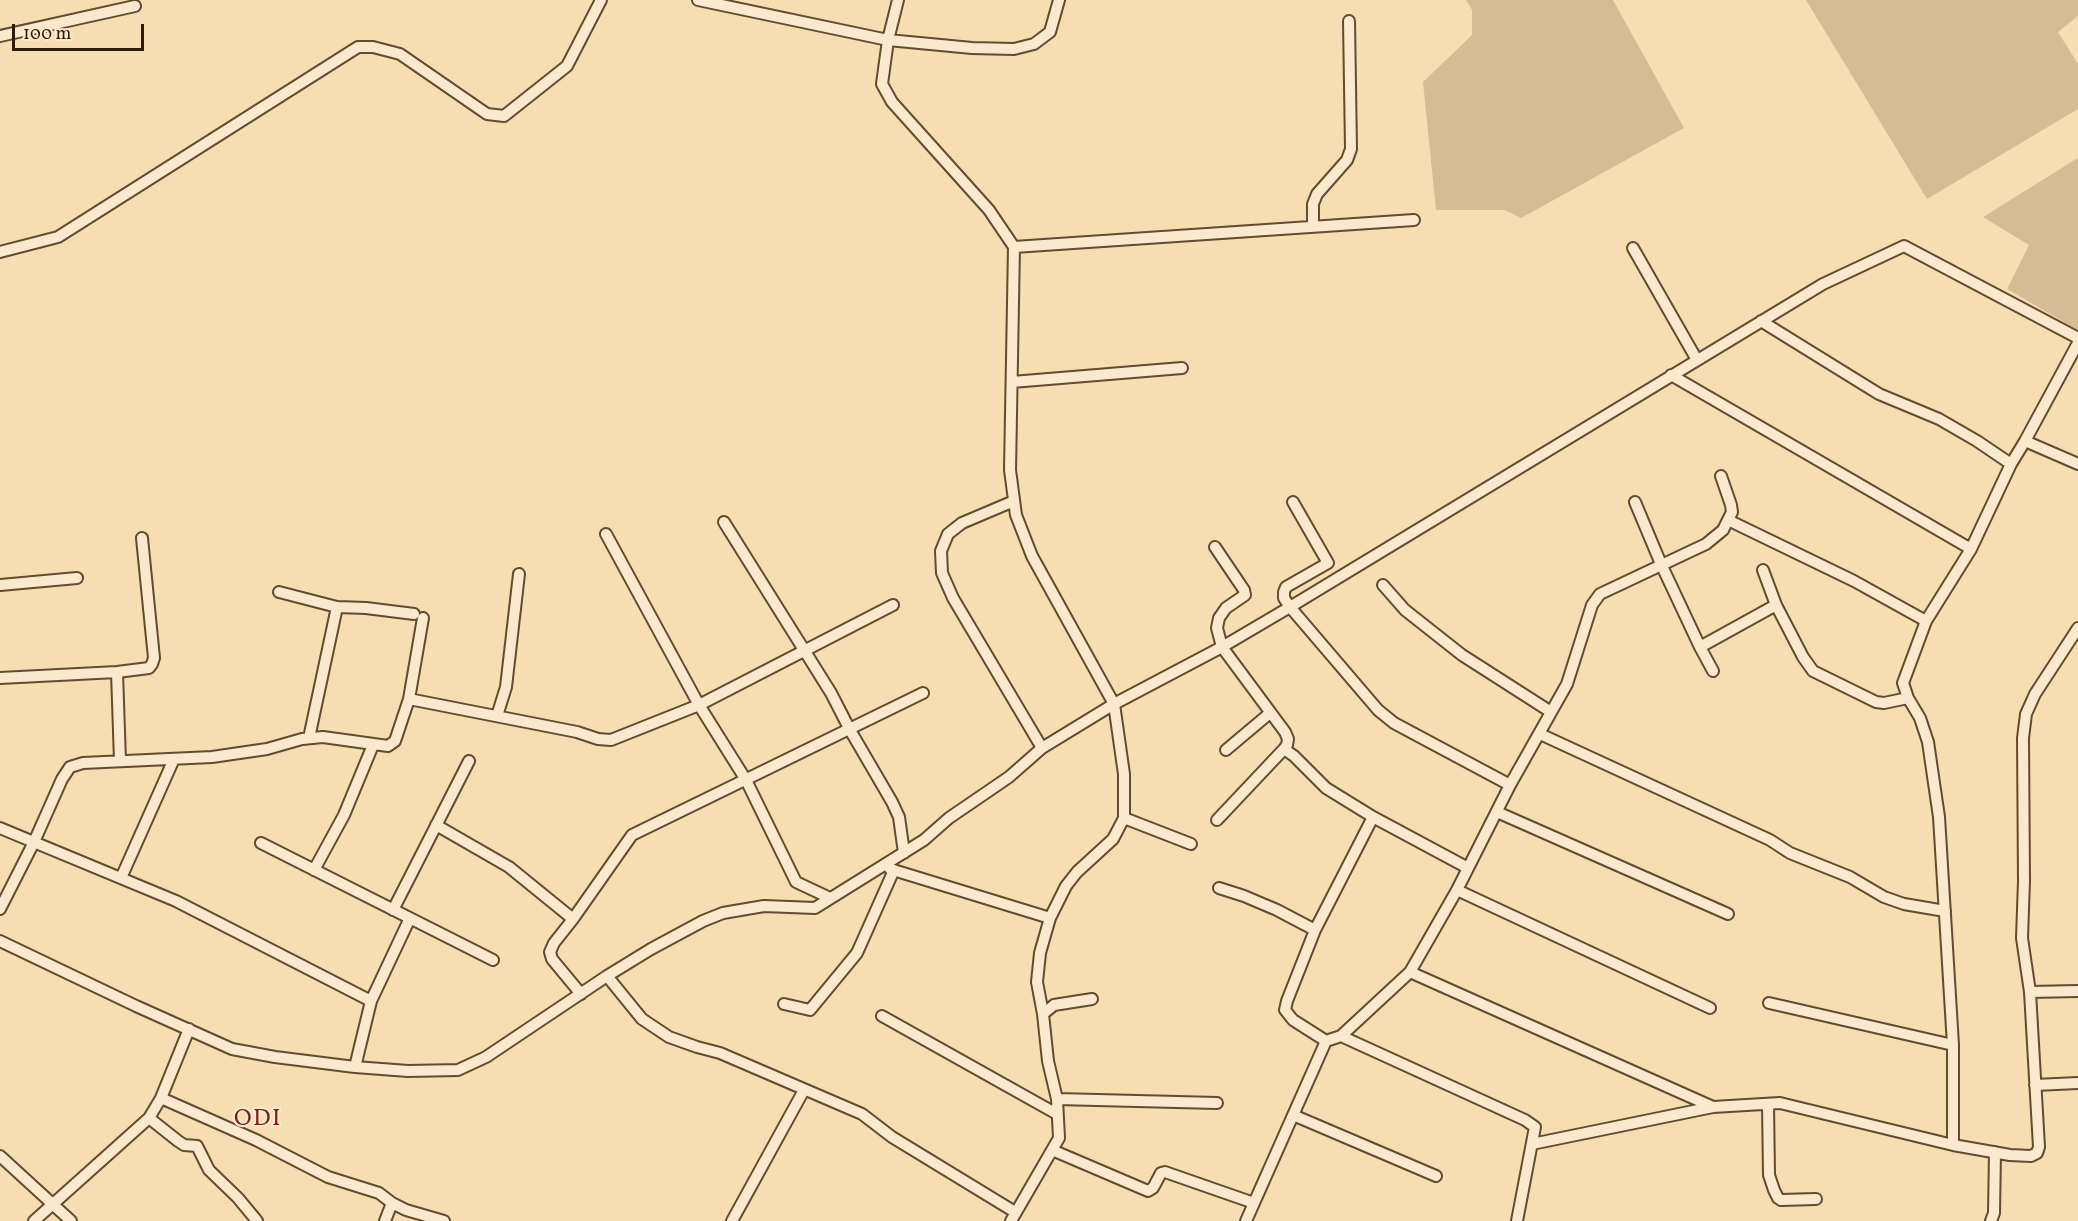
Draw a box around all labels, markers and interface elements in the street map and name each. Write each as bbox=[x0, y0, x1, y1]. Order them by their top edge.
scale bar bbox=[15, 12, 147, 50]
text: 100 m bbox=[23, 22, 72, 47]
district label: ODI bbox=[234, 1107, 282, 1135]

